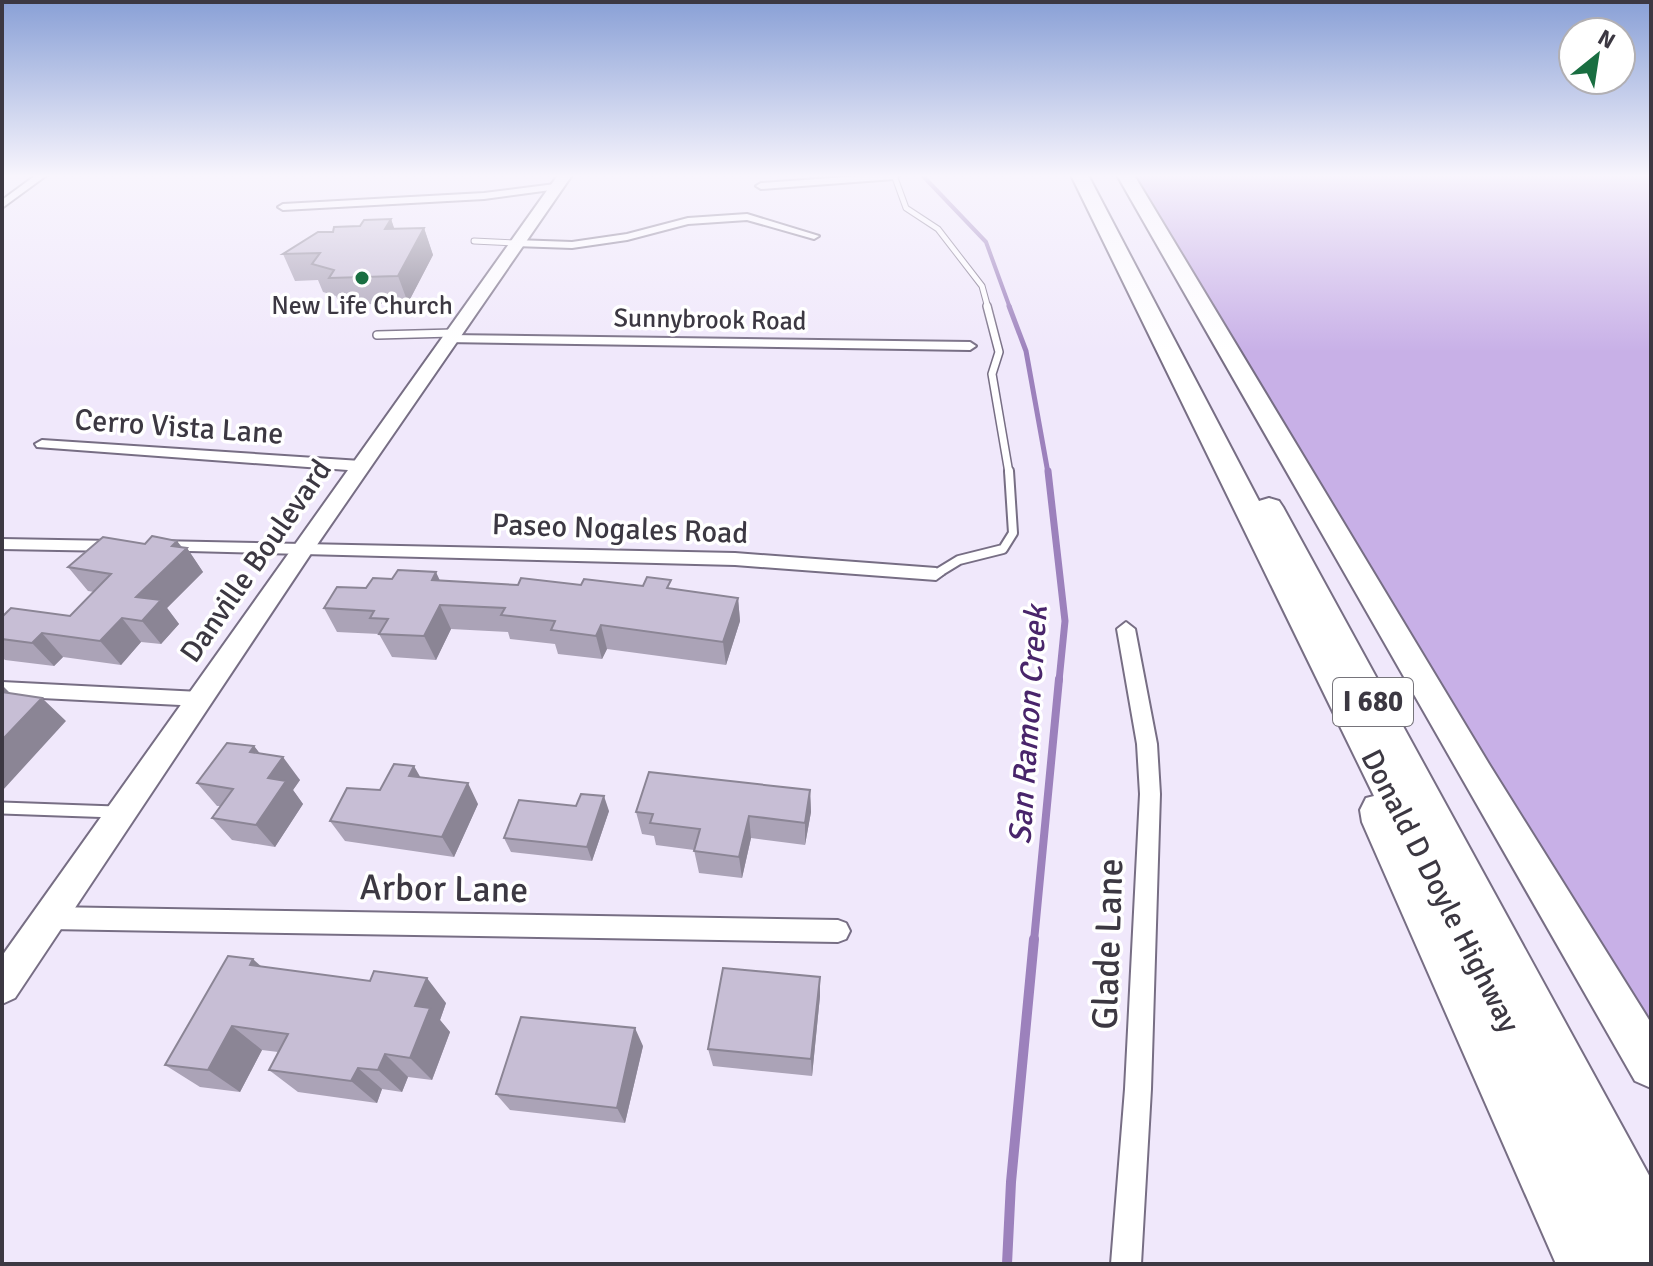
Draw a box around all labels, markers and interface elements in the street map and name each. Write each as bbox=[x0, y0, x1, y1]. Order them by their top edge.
north arrow bbox=[1557, 16, 1637, 96]
text: N bbox=[1593, 24, 1620, 55]
marker: New Life Church bbox=[353, 269, 371, 287]
place label: New Life Church bbox=[271, 290, 453, 322]
street label: Sunnybrook Road bbox=[613, 302, 807, 338]
street label: Cerro Vista Lane bbox=[73, 401, 285, 453]
street label: Danville Boulevard bbox=[172, 452, 340, 670]
street label: Paseo Nogales Road bbox=[491, 506, 749, 552]
water label: San Ramon Creek bbox=[1000, 602, 1056, 846]
road number: I 680 bbox=[1333, 678, 1413, 726]
street label: Donald D Doyle Highway bbox=[1353, 743, 1527, 1039]
street label: Glade Lane bbox=[1083, 858, 1133, 1030]
street label: Arbor Lane bbox=[359, 865, 529, 913]

